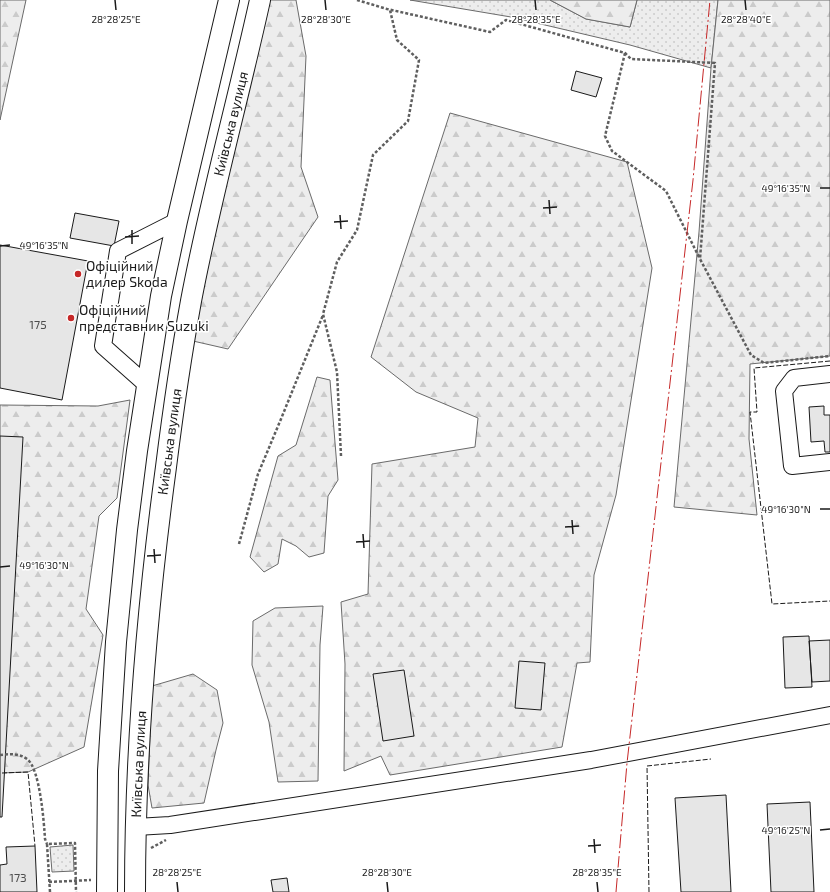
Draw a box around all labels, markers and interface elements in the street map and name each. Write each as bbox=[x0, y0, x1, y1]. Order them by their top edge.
text: 28°28'25"E bbox=[91, 13, 141, 25]
text: 28°28'30"E bbox=[301, 13, 351, 25]
text: 28°28'35"E bbox=[511, 13, 561, 25]
text: 28°28'40"E bbox=[721, 13, 772, 25]
street label: Київська вулиця bbox=[209, 70, 251, 178]
text: 49°16'35"N bbox=[762, 182, 810, 194]
text: 49°16'35"N bbox=[20, 239, 68, 251]
place label: Офіційний дилер Skoda bbox=[86, 257, 168, 290]
marker: Офіційний дилер Skoda bbox=[73, 269, 83, 279]
place label: Офіційний представник Suzuki bbox=[79, 301, 209, 334]
marker: Офіційний представник Suzuki bbox=[66, 313, 76, 323]
house number: 175 bbox=[29, 317, 47, 331]
street label: Київська вулиця bbox=[153, 387, 185, 496]
text: 49°16'30"N bbox=[761, 503, 811, 515]
text: 49°16'30"N bbox=[19, 559, 69, 571]
street label: Київська вулиця bbox=[127, 710, 149, 818]
text: 49°16'25"N bbox=[762, 824, 810, 836]
text: 28°28'25"E bbox=[152, 866, 202, 878]
text: 28°28'30"E bbox=[362, 866, 412, 878]
text: 28°28'35"E bbox=[572, 866, 622, 878]
house number: 173 bbox=[9, 870, 27, 884]

